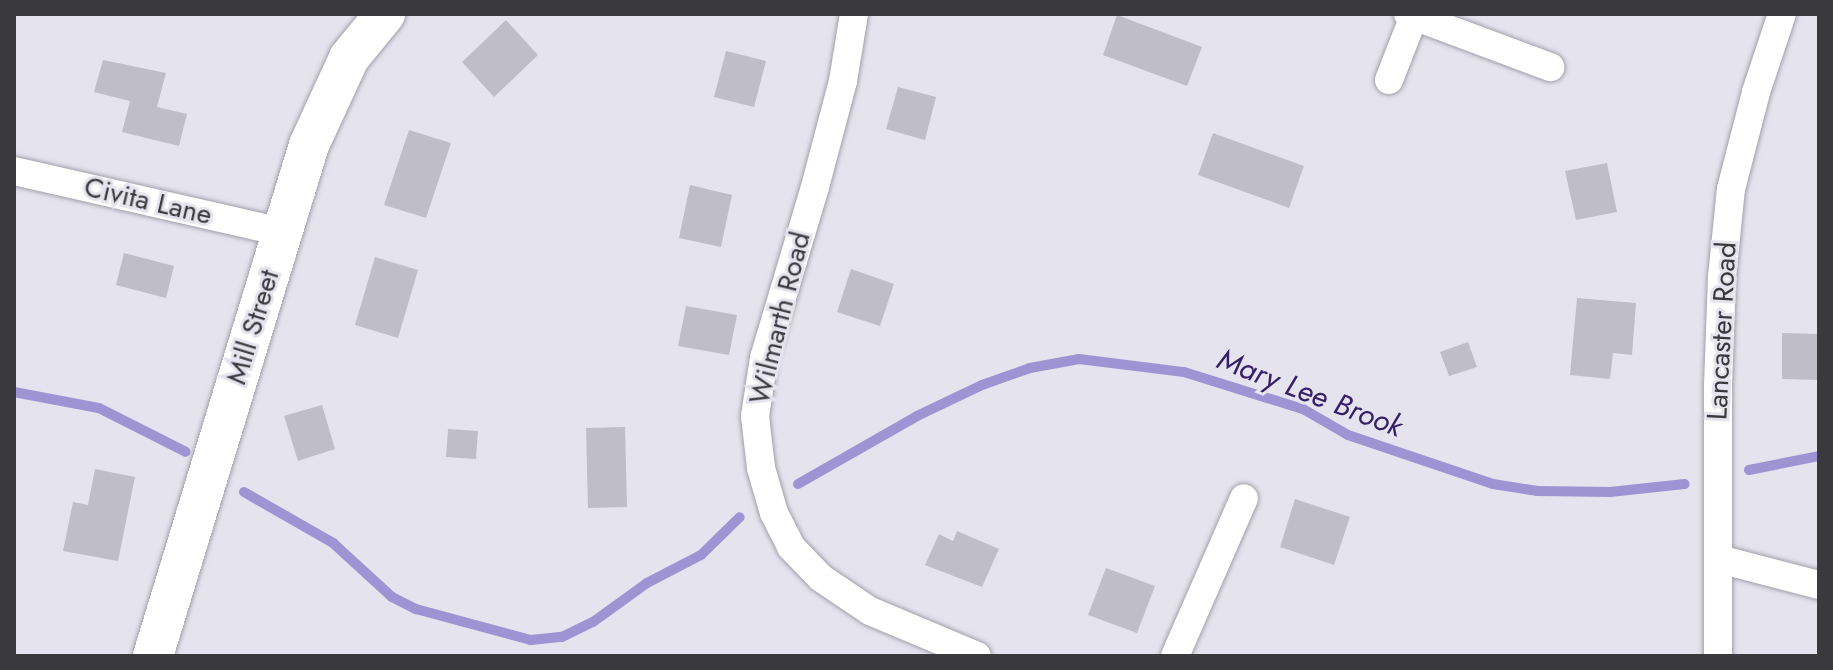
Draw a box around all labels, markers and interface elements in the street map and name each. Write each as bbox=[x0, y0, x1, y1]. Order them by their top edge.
street label: Civita Lane bbox=[81, 170, 215, 232]
street label: Wilmarth Road bbox=[742, 228, 818, 408]
street label: Lancaster Road bbox=[1701, 241, 1743, 421]
street label: Mill Street bbox=[220, 266, 286, 388]
water label: Mary Lee Brook bbox=[1212, 341, 1408, 445]

